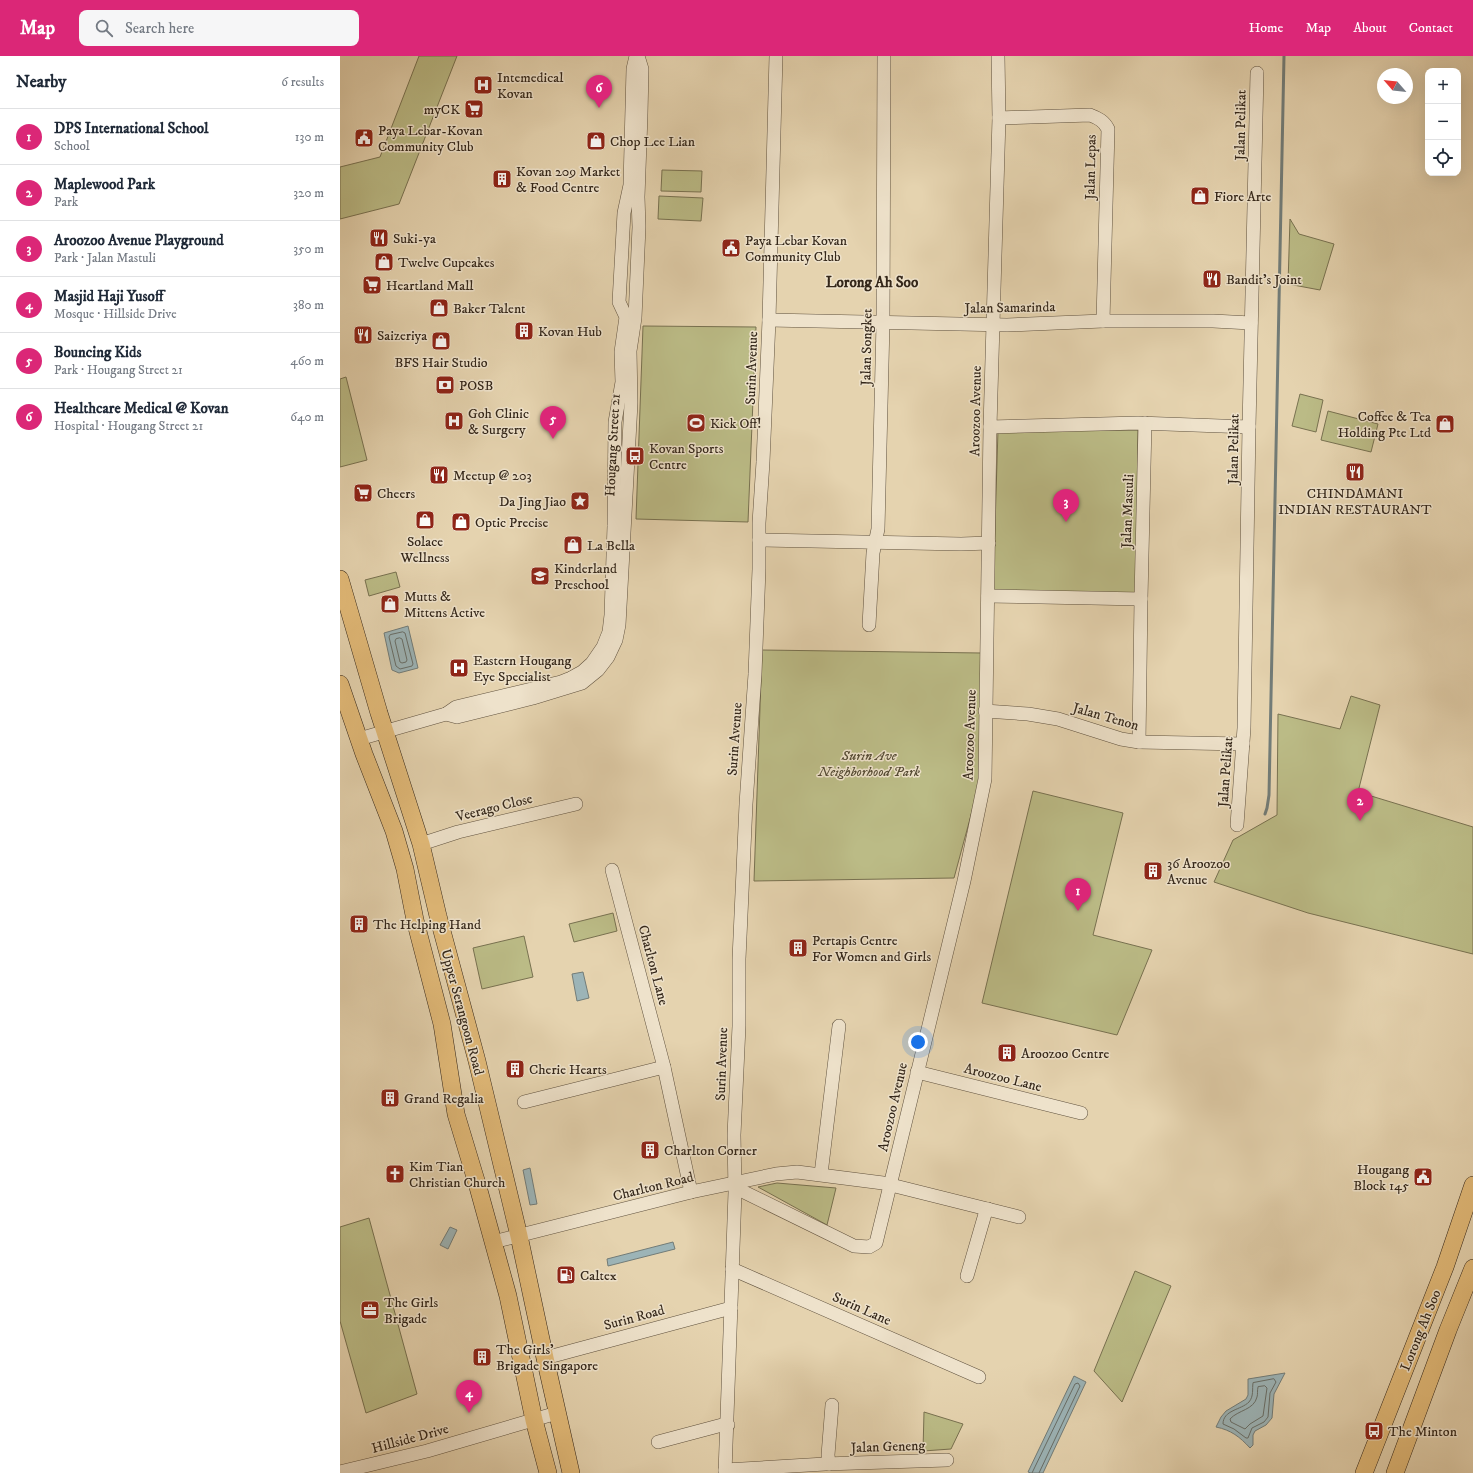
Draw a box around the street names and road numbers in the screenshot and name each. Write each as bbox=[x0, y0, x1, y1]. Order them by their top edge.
street label: Jalan Pelikat bbox=[1231, 89, 1251, 162]
street label: Jalan Lepas bbox=[1081, 134, 1101, 202]
street label: Jalan Samarinda bbox=[963, 298, 1055, 318]
street label: Jalan Songket bbox=[857, 308, 877, 388]
street label: Surin Avenue bbox=[742, 331, 762, 405]
street label: Aroozoo Avenue bbox=[966, 365, 986, 457]
street label: Hougang Street 21 bbox=[601, 393, 625, 497]
street label: Jalan Pelikat bbox=[1224, 413, 1244, 486]
street label: Jalan Mastuli bbox=[1118, 473, 1138, 550]
street label: Aroozoo Avenue bbox=[959, 689, 981, 781]
street label: Jalan Tenon bbox=[1069, 698, 1142, 735]
street label: Surin Avenue bbox=[723, 702, 747, 776]
street label: Jalan Pelikat bbox=[1214, 736, 1237, 810]
street label: Veerago Close bbox=[453, 790, 535, 826]
street label: Charlton Lane bbox=[634, 923, 672, 1008]
street label: Upper Serangoon Road bbox=[437, 947, 488, 1077]
street label: Surin Avenue bbox=[712, 1027, 732, 1101]
street label: Aroozoo Lane bbox=[962, 1060, 1044, 1096]
street label: Aroozoo Avenue bbox=[874, 1061, 912, 1153]
street label: Charlton Road bbox=[611, 1168, 695, 1206]
street label: Lorong Ah Soo bbox=[1396, 1287, 1445, 1374]
street label: Surin Lane bbox=[829, 1288, 894, 1330]
street label: Surin Road bbox=[602, 1301, 667, 1335]
street label: Hillside Drive bbox=[370, 1420, 451, 1458]
street label: Jalan Geneng bbox=[848, 1437, 926, 1457]

